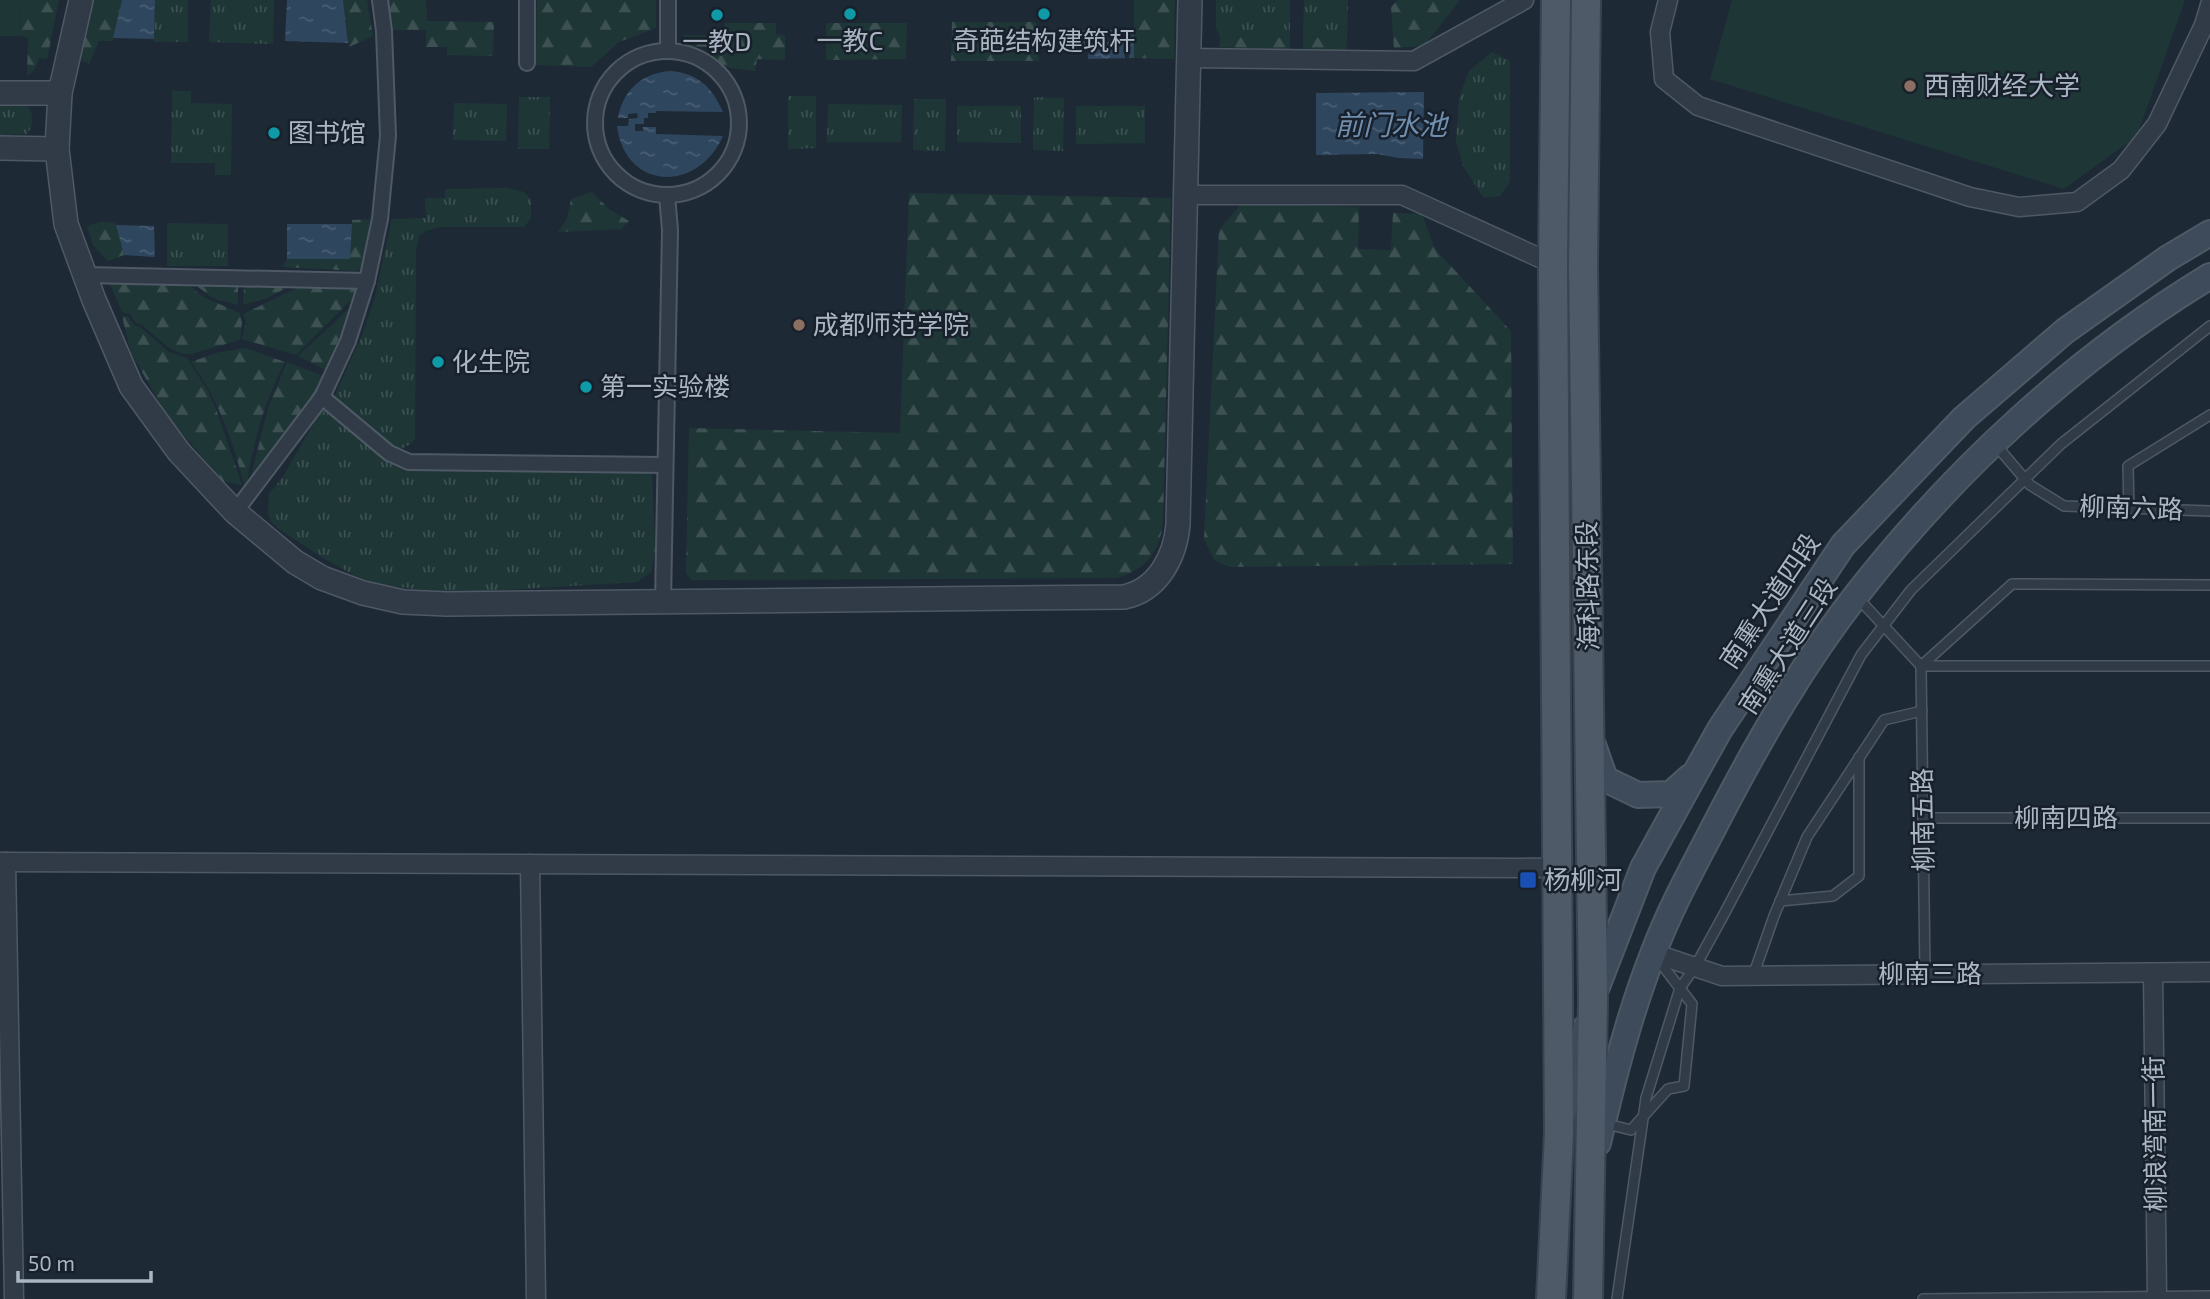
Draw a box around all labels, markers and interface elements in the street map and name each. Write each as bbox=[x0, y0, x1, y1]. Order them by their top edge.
marker: 一教C bbox=[842, 6, 858, 22]
marker: 奇葩结构建筑杆 bbox=[1036, 6, 1052, 22]
marker: 一教D bbox=[709, 7, 725, 23]
place label: 一教C bbox=[817, 24, 883, 55]
place label: 奇葩结构建筑杆 bbox=[953, 24, 1135, 55]
place label: 一教D bbox=[682, 25, 752, 56]
place label: 西南财经大学 bbox=[1924, 69, 2080, 100]
marker: 西南财经大学 bbox=[1902, 78, 1918, 94]
water label: 前门水池 bbox=[1335, 107, 1450, 141]
place label: 图书馆 bbox=[288, 116, 366, 147]
marker: 图书馆 bbox=[266, 125, 282, 141]
place label: 成都师范学院 bbox=[813, 308, 969, 339]
marker: 成都师范学院 bbox=[791, 317, 807, 333]
place label: 化生院 bbox=[452, 345, 530, 376]
marker: 化生院 bbox=[430, 354, 446, 370]
place label: 第一实验楼 bbox=[600, 370, 730, 401]
marker: 第一实验楼 bbox=[578, 379, 594, 395]
street label: 柳南六路 bbox=[2079, 489, 2184, 524]
street label: 海科路东段 bbox=[1570, 521, 1603, 651]
street label: 南熏大道四段 bbox=[1712, 527, 1825, 674]
street label: 南熏大道三段 bbox=[1731, 571, 1842, 719]
street label: 柳南五路 bbox=[1905, 768, 1938, 872]
street label: 柳南四路 bbox=[2014, 801, 2118, 832]
place label: 杨柳河 bbox=[1544, 863, 1622, 894]
marker: 杨柳河 bbox=[1518, 870, 1538, 890]
street label: 柳南三路 bbox=[1878, 957, 1982, 988]
street label: 柳浪湾南一街 bbox=[2137, 1056, 2170, 1212]
scale bar bbox=[18, 1240, 150, 1284]
text: 50 m bbox=[28, 1250, 75, 1275]

